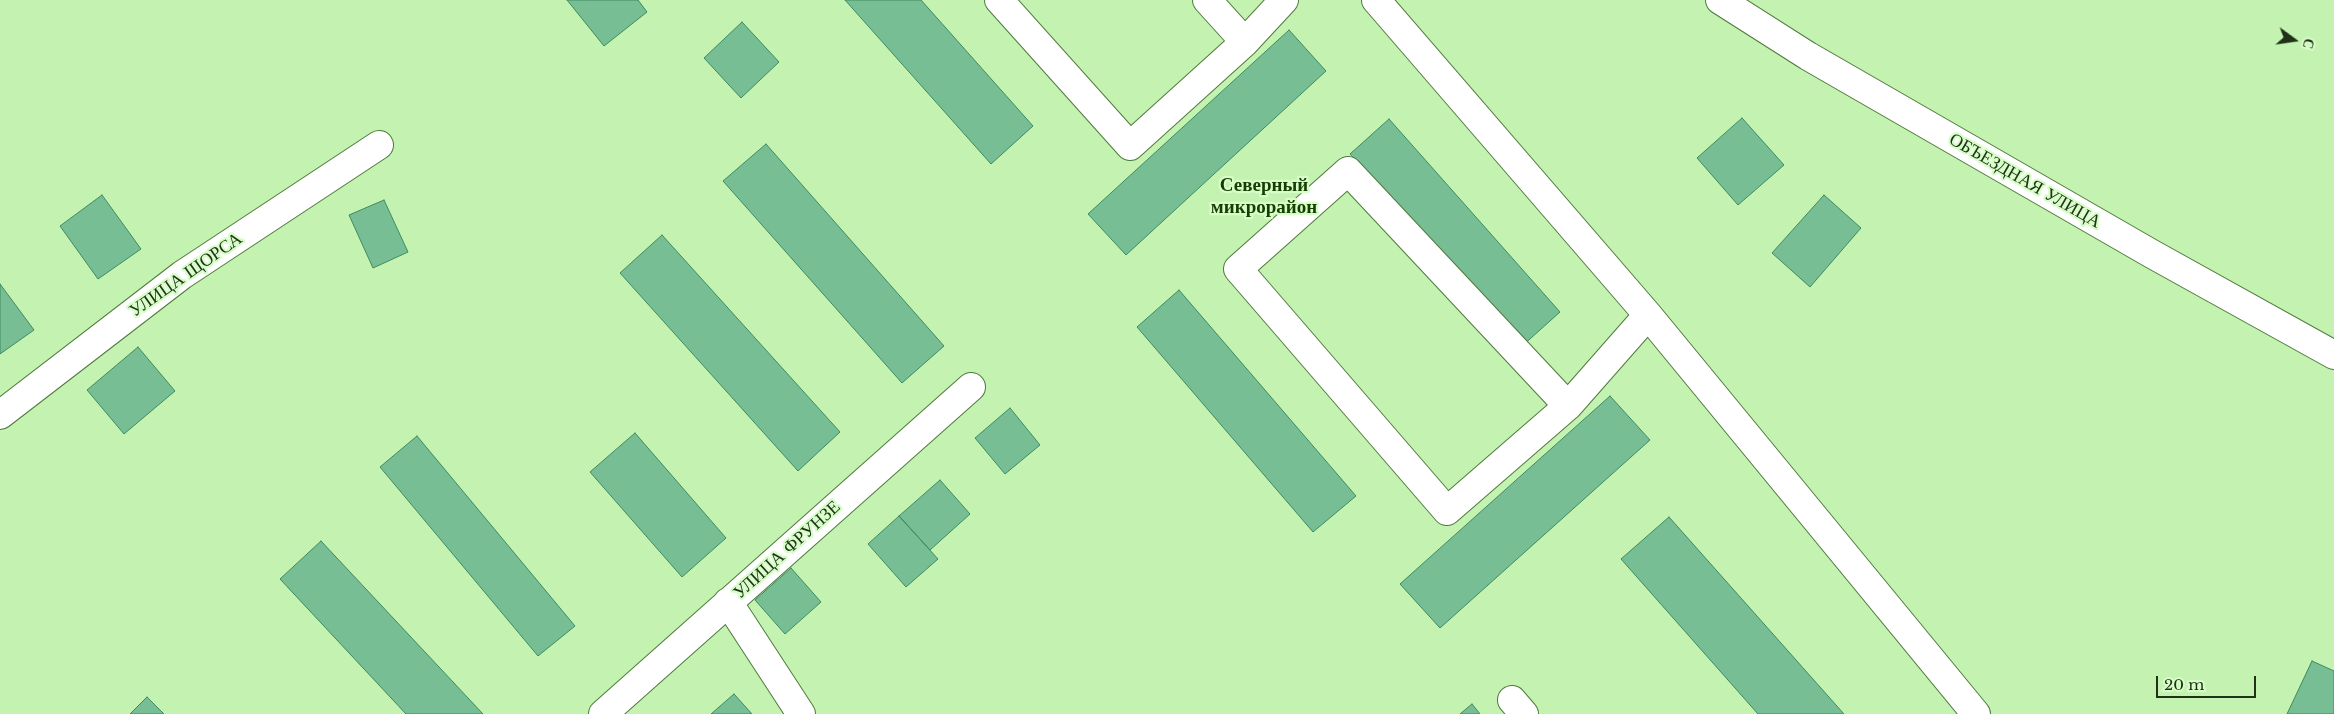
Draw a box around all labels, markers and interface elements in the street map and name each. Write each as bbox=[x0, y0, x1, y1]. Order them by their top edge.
north arrow bbox=[2269, 15, 2319, 65]
text: С bbox=[2299, 37, 2319, 51]
street label: ОБЪЕЗДНАЯ УЛИЦА bbox=[1945, 129, 2105, 233]
district label: Северный микрорайон bbox=[1211, 175, 1317, 219]
street label: УЛИЦА ЩОРСА bbox=[126, 228, 246, 322]
street label: УЛИЦА ФРУНЗЕ bbox=[729, 496, 845, 604]
scale bar bbox=[2159, 666, 2259, 698]
text: 20 m bbox=[2164, 675, 2204, 694]

